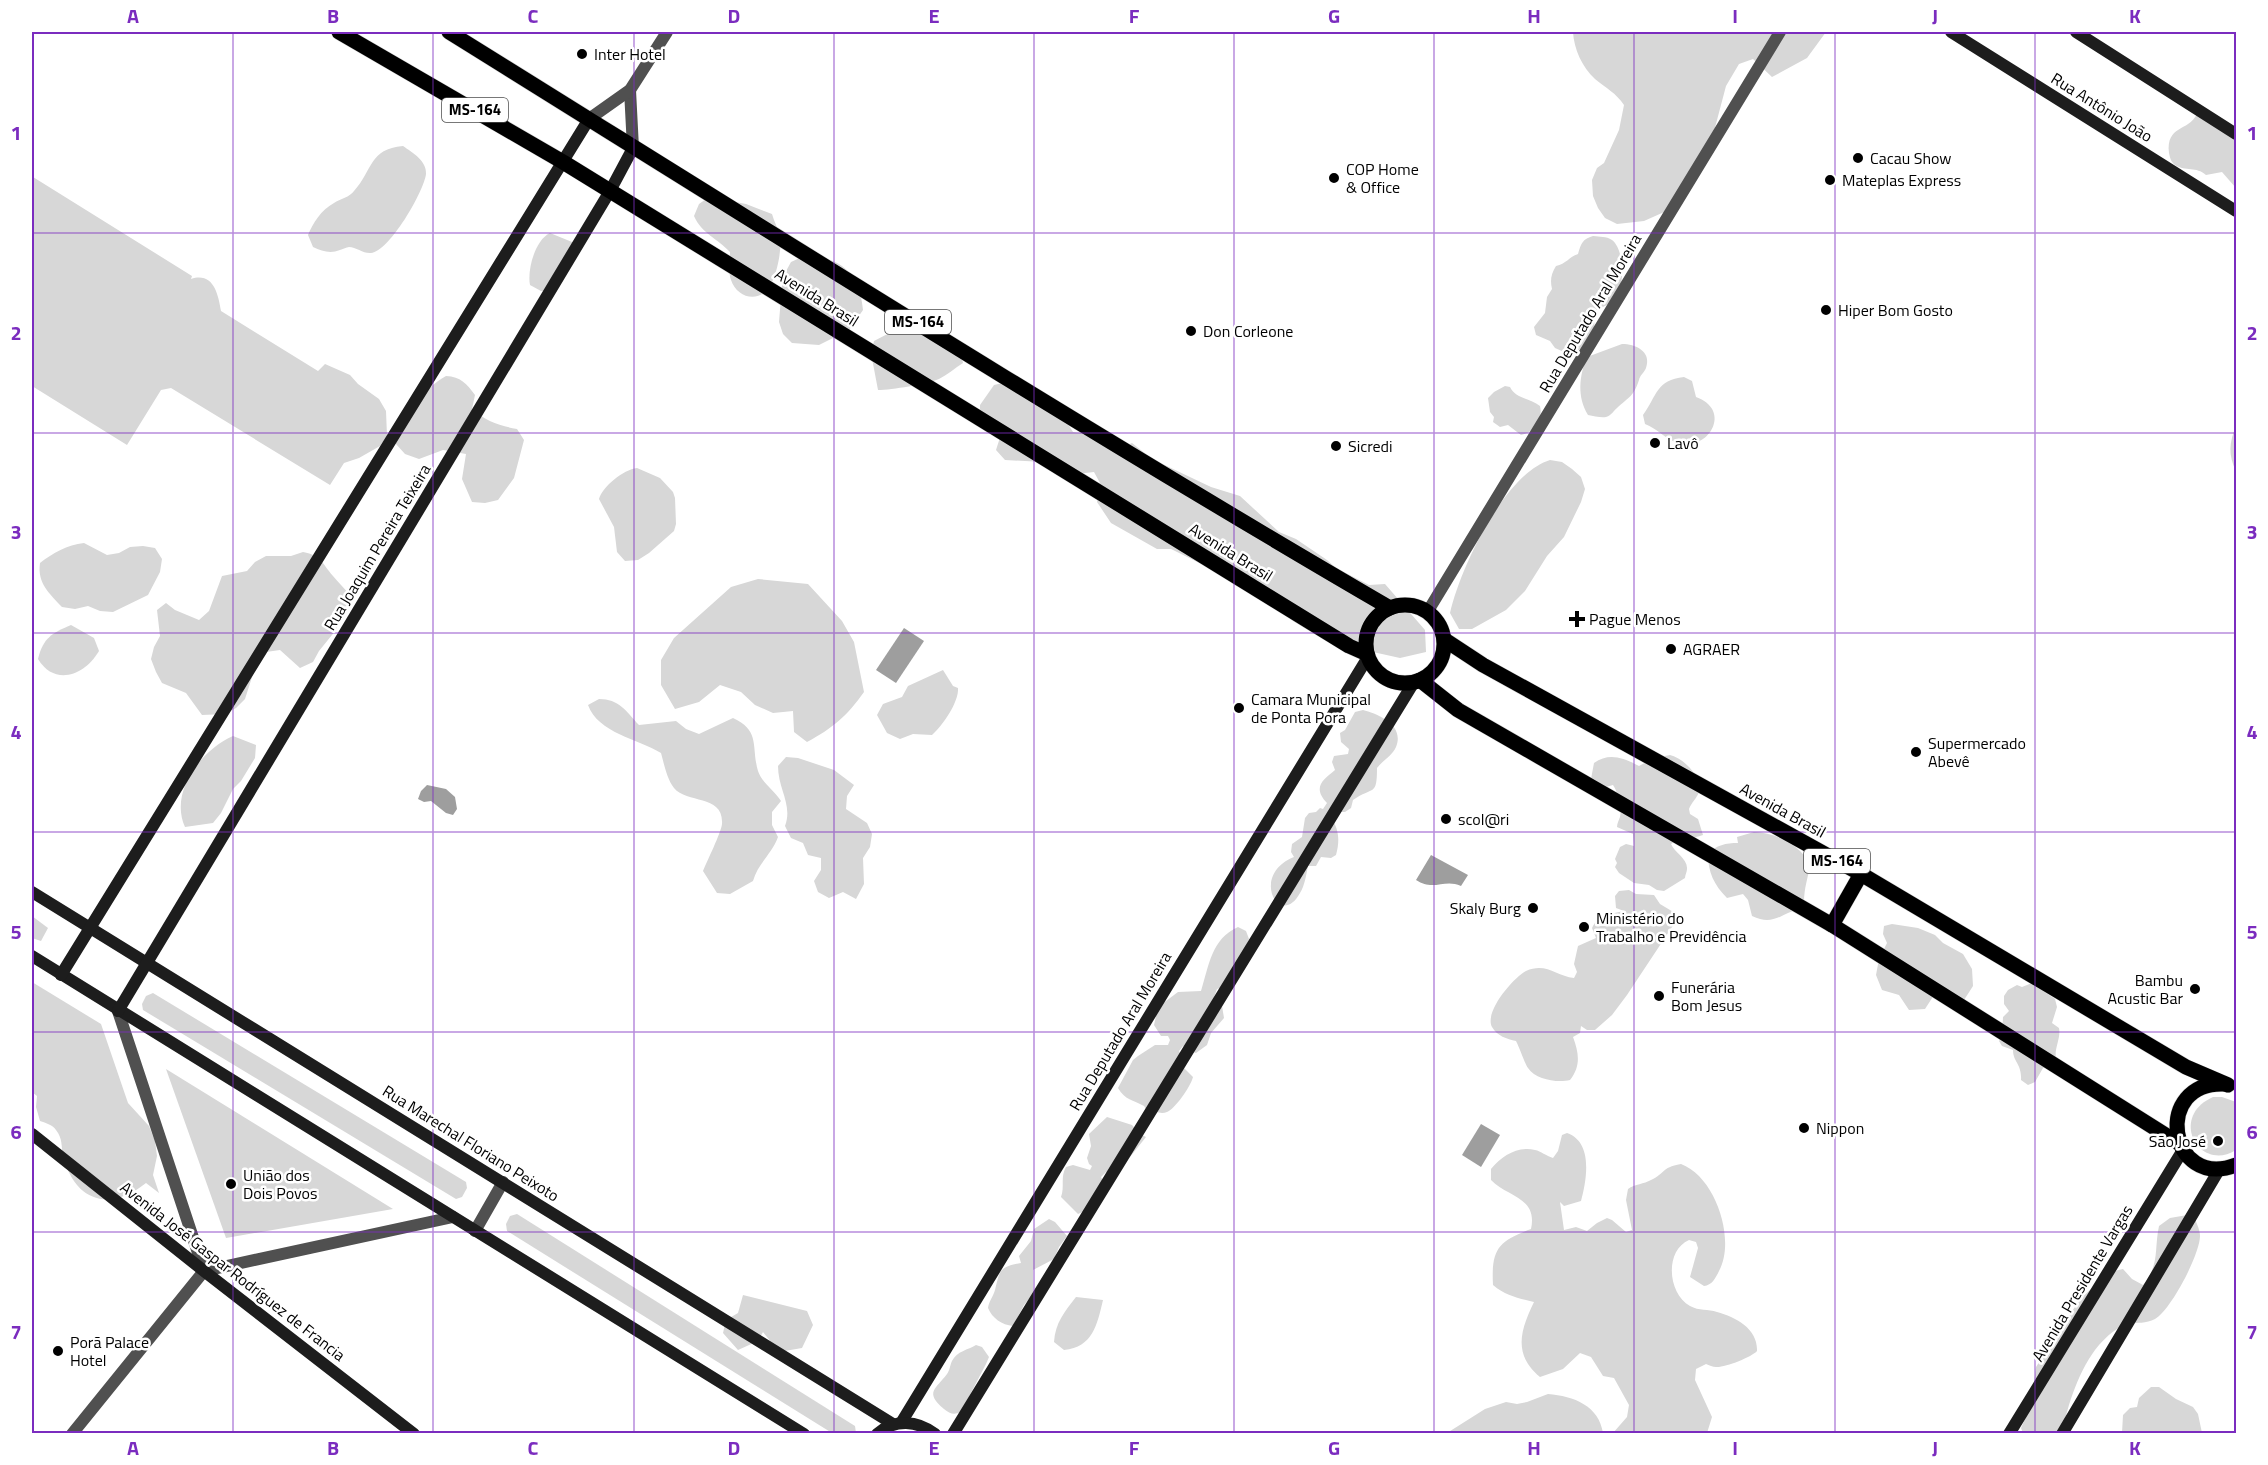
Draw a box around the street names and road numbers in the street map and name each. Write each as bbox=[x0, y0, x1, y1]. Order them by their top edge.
street label: Rua Antônio João bbox=[2047, 66, 2157, 148]
road number: MS-164 bbox=[442, 98, 508, 122]
street label: Rua Deputado Aral Moreira bbox=[1533, 229, 1647, 397]
street label: Avenida Brasil bbox=[770, 262, 864, 332]
road number: MS-164 bbox=[885, 310, 951, 334]
street label: Rua Joaquim Pereira Teixeira bbox=[318, 459, 436, 635]
street label: Avenida Brasil bbox=[1184, 517, 1278, 587]
street label: Avenida Brasil bbox=[1736, 776, 1830, 844]
road number: MS-164 bbox=[1804, 849, 1870, 873]
street label: Rua Deputado Aral Moreira bbox=[1063, 947, 1177, 1115]
street label: Rua Marechal Floriano Peixoto bbox=[378, 1079, 564, 1207]
street label: Avenida José Gaspar Rodríguez de Francia bbox=[115, 1175, 351, 1367]
street label: Avenida Presidente Vargas bbox=[2026, 1200, 2138, 1366]

